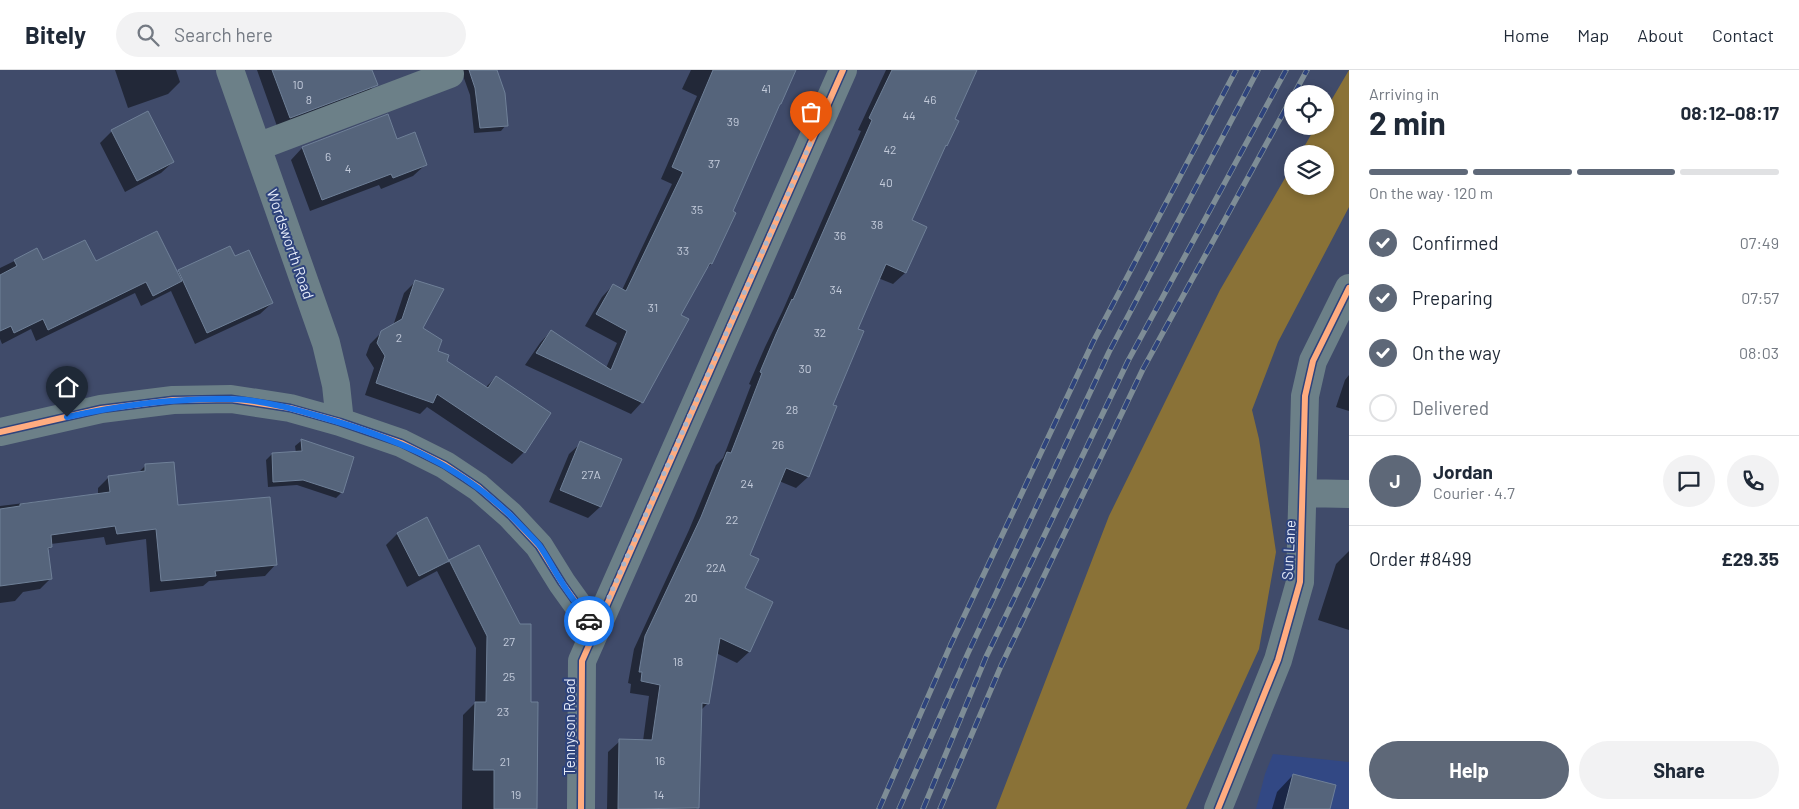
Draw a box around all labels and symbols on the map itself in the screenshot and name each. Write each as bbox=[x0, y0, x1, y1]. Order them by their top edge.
house number: 10 bbox=[293, 77, 303, 91]
house number: 41 bbox=[761, 81, 771, 95]
pin bbox=[790, 91, 832, 142]
house number: 8 bbox=[306, 92, 312, 106]
house number: 46 bbox=[924, 92, 936, 106]
house number: 44 bbox=[902, 108, 916, 122]
house number: 39 bbox=[727, 114, 739, 128]
house number: 42 bbox=[883, 142, 897, 156]
house number: 6 bbox=[325, 149, 331, 163]
house number: 37 bbox=[708, 156, 720, 170]
house number: 4 bbox=[345, 161, 351, 175]
house number: 40 bbox=[879, 175, 893, 189]
street label: Wordsworth Road bbox=[264, 187, 318, 301]
house number: 35 bbox=[691, 202, 703, 216]
house number: 38 bbox=[871, 217, 883, 231]
house number: 36 bbox=[834, 228, 846, 242]
house number: 33 bbox=[677, 243, 689, 257]
house number: 34 bbox=[830, 282, 842, 296]
house number: 31 bbox=[648, 300, 658, 314]
house number: 32 bbox=[814, 325, 826, 339]
house number: 2 bbox=[396, 330, 402, 344]
house number: 30 bbox=[799, 361, 811, 375]
pin bbox=[46, 366, 88, 417]
house number: 28 bbox=[786, 402, 798, 416]
house number: 26 bbox=[772, 437, 784, 451]
house number: 27A bbox=[581, 467, 601, 481]
house number: 24 bbox=[740, 476, 754, 490]
house number: 22 bbox=[726, 512, 738, 526]
street label: Sun Lane bbox=[1277, 520, 1299, 580]
house number: 22A bbox=[706, 560, 726, 574]
house number: 20 bbox=[684, 590, 698, 604]
courier bbox=[564, 596, 614, 646]
house number: 27 bbox=[503, 634, 515, 648]
house number: 18 bbox=[673, 654, 683, 668]
house number: 25 bbox=[503, 669, 515, 683]
street label: Tennyson Road bbox=[560, 678, 578, 776]
house number: 23 bbox=[497, 704, 509, 718]
house number: 16 bbox=[655, 753, 665, 767]
house number: 21 bbox=[500, 754, 510, 768]
house number: 19 bbox=[511, 787, 521, 801]
house number: 14 bbox=[654, 787, 664, 801]

